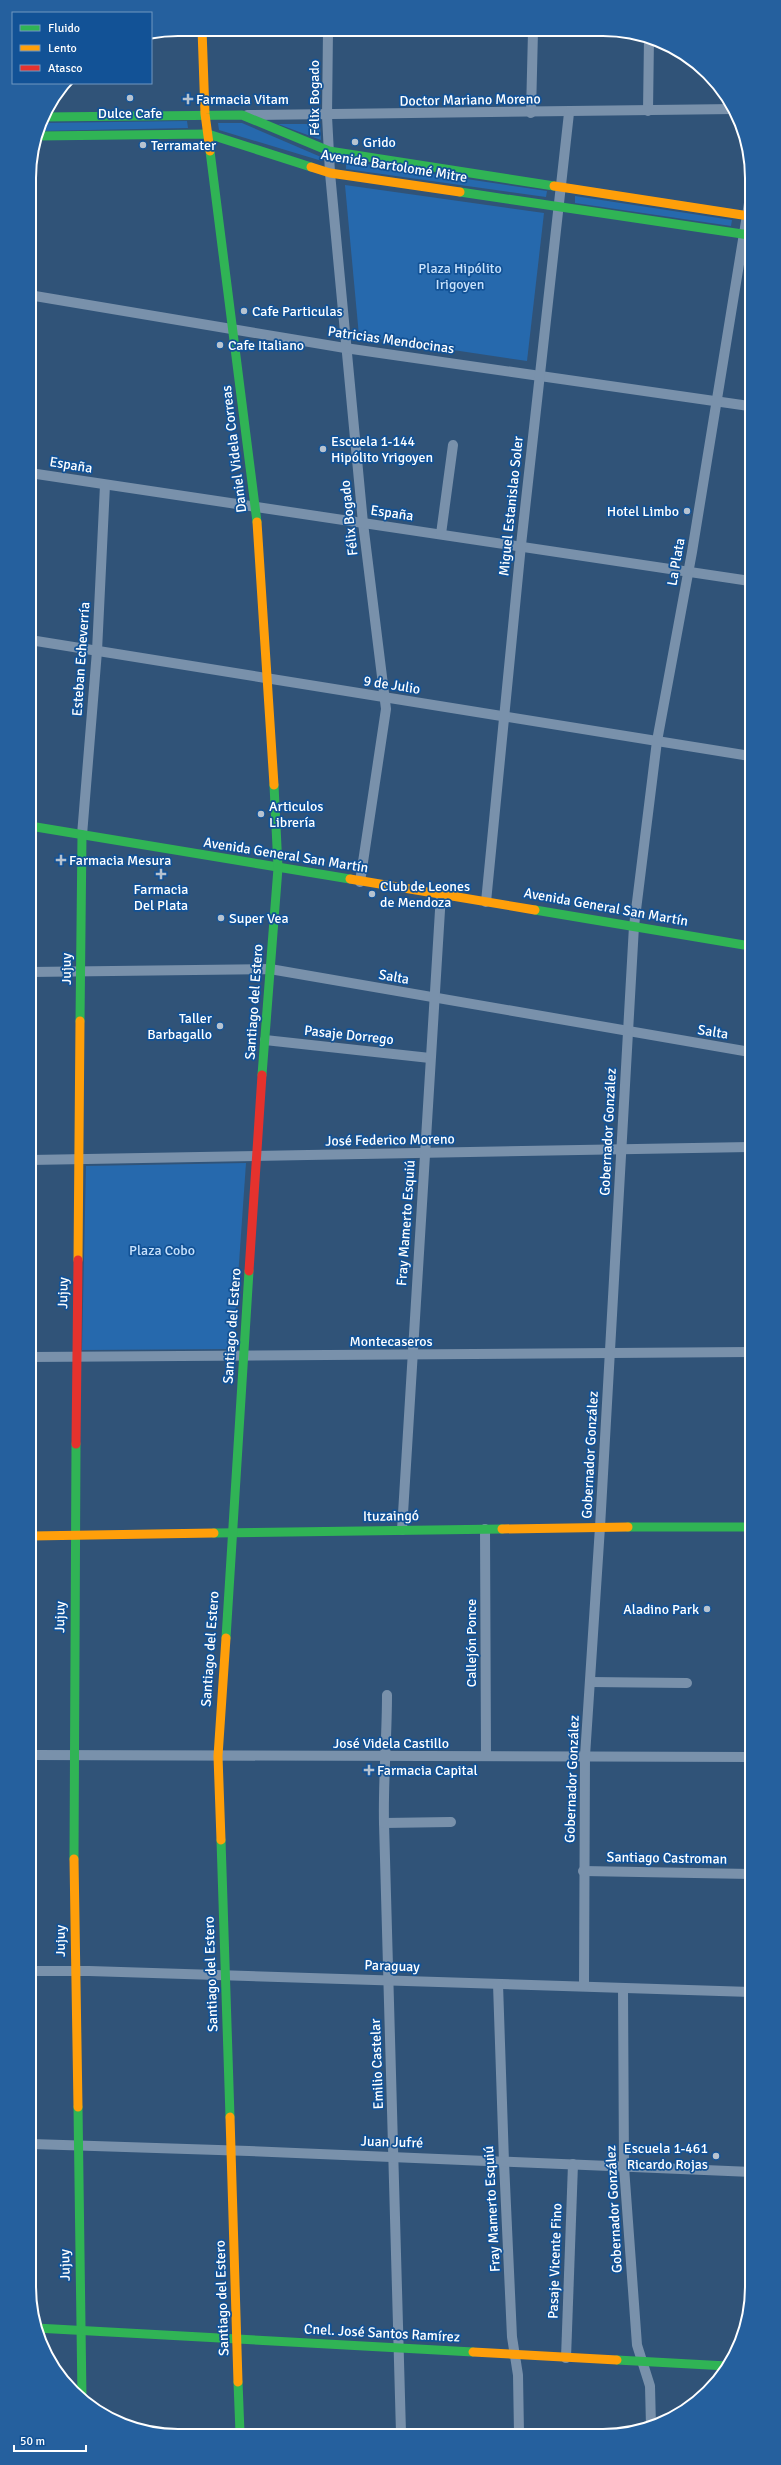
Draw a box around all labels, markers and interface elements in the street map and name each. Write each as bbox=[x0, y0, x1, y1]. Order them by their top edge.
legend bbox=[12, 12, 152, 84]
text: Fluido bbox=[48, 21, 80, 36]
text: Lento bbox=[48, 41, 77, 56]
street label: Félix Bogado bbox=[306, 60, 323, 136]
text: Atasco bbox=[48, 61, 83, 76]
street label: Doctor Mariano Moreno bbox=[399, 90, 541, 110]
place label: Farmacia Vitam bbox=[196, 91, 289, 108]
marker: Dulce Cafe bbox=[125, 93, 135, 103]
marker: Farmacia Vitam bbox=[183, 94, 193, 104]
place label: Dulce Cafe bbox=[98, 105, 162, 122]
place label: Grido bbox=[363, 134, 396, 151]
place label: Terramater bbox=[151, 137, 217, 154]
marker: Grido bbox=[350, 137, 360, 147]
marker: Terramater bbox=[138, 140, 148, 150]
street label: Avenida Bartolomé Mitre bbox=[320, 146, 468, 186]
park label: Plaza Hipólito Irigoyen bbox=[418, 260, 502, 293]
place label: Cafe Particulas bbox=[252, 303, 343, 320]
marker: Cafe Particulas bbox=[239, 306, 249, 316]
street label: Patricias Mendocinas bbox=[327, 323, 455, 357]
place label: Cafe Italiano bbox=[228, 337, 304, 354]
marker: Cafe Italiano bbox=[215, 340, 225, 350]
street label: Daniel Videla Correas bbox=[218, 384, 250, 514]
place label: Escuela 1-144 Hipólito Yrigoyen bbox=[331, 433, 433, 466]
street label: Miguel Estanislao Soler bbox=[495, 434, 527, 577]
marker: Escuela 1-144 Hipólito Yrigoyen bbox=[318, 444, 328, 454]
street label: España bbox=[48, 453, 94, 477]
street label: Félix Bogado bbox=[337, 479, 361, 557]
street label: España bbox=[369, 502, 415, 524]
place label: Hotel Limbo bbox=[607, 503, 679, 520]
marker: Hotel Limbo bbox=[682, 506, 692, 516]
street label: La Plata bbox=[663, 537, 689, 587]
street label: Esteban Echeverría bbox=[69, 601, 93, 717]
street label: 9 de Julio bbox=[362, 672, 422, 698]
place label: Articulos Librería bbox=[269, 798, 323, 831]
marker: Articulos Librería bbox=[256, 809, 266, 819]
street label: Avenida General San Martín bbox=[202, 834, 370, 876]
place label: Farmacia Mesura bbox=[69, 852, 171, 869]
marker: Farmacia Mesura bbox=[56, 855, 66, 865]
marker: Farmacia Del Plata bbox=[156, 869, 166, 879]
place label: Club de Leones de Mendoza bbox=[380, 878, 470, 911]
place label: Farmacia Del Plata bbox=[134, 881, 188, 914]
street label: Avenida General San Martín bbox=[523, 884, 689, 930]
marker: Club de Leones de Mendoza bbox=[367, 889, 377, 899]
place label: Super Vea bbox=[229, 910, 289, 927]
marker: Super Vea bbox=[216, 913, 226, 923]
street label: Santiago del Estero bbox=[241, 944, 267, 1060]
street label: Jujuy bbox=[58, 953, 75, 985]
street label: Salta bbox=[377, 966, 411, 988]
place label: Taller Barbagallo bbox=[147, 1010, 213, 1043]
marker: Taller Barbagallo bbox=[215, 1021, 225, 1031]
street label: Salta bbox=[696, 1021, 730, 1043]
street label: Pasaje Dorrego bbox=[303, 1022, 395, 1048]
street label: Gobernador González bbox=[596, 1068, 620, 1196]
street label: José Federico Moreno bbox=[325, 1130, 455, 1150]
street label: Fray Mamerto Esquiú bbox=[393, 1159, 419, 1287]
park label: Plaza Cobo bbox=[129, 1242, 195, 1259]
street label: Santiago del Estero bbox=[219, 1268, 245, 1384]
street label: Jujuy bbox=[54, 1276, 72, 1309]
street label: Montecaseros bbox=[349, 1333, 433, 1350]
street label: Gobernador González bbox=[578, 1391, 602, 1519]
street label: Ituzaingó bbox=[363, 1507, 419, 1525]
street label: Santiago del Estero bbox=[197, 1591, 223, 1707]
street label: Callejón Ponce bbox=[463, 1599, 480, 1687]
street label: Jujuy bbox=[51, 1600, 69, 1633]
place label: Aladino Park bbox=[623, 1601, 699, 1618]
marker: Aladino Park bbox=[702, 1604, 712, 1614]
street label: Gobernador González bbox=[561, 1715, 583, 1843]
street label: José Videla Castillo bbox=[333, 1735, 449, 1752]
place label: Farmacia Capital bbox=[377, 1762, 478, 1779]
marker: Farmacia Capital bbox=[364, 1765, 374, 1775]
street label: Santiago Castroman bbox=[607, 1848, 727, 1868]
street label: Santiago del Estero bbox=[200, 1916, 222, 2032]
street label: Jujuy bbox=[52, 1925, 69, 1957]
street label: Paraguay bbox=[364, 1957, 420, 1975]
street label: Emilio Castelar bbox=[367, 2017, 387, 2110]
street label: Juan Jufré bbox=[360, 2132, 424, 2152]
place label: Escuela 1-461 Ricardo Rojas bbox=[624, 2140, 708, 2173]
street label: Gobernador González bbox=[602, 2145, 626, 2273]
street label: Fray Mamerto Esquiú bbox=[480, 2146, 504, 2272]
marker: Escuela 1-461 Ricardo Rojas bbox=[711, 2151, 721, 2161]
street label: Pasaje Vicente Fino bbox=[544, 2203, 566, 2319]
street label: Santiago del Estero bbox=[211, 2240, 233, 2356]
street label: Jujuy bbox=[56, 2248, 74, 2281]
street label: Cnel. José Santos Ramírez bbox=[304, 2320, 460, 2346]
scale bar bbox=[14, 2427, 86, 2453]
text: 50 m bbox=[20, 2434, 45, 2449]

